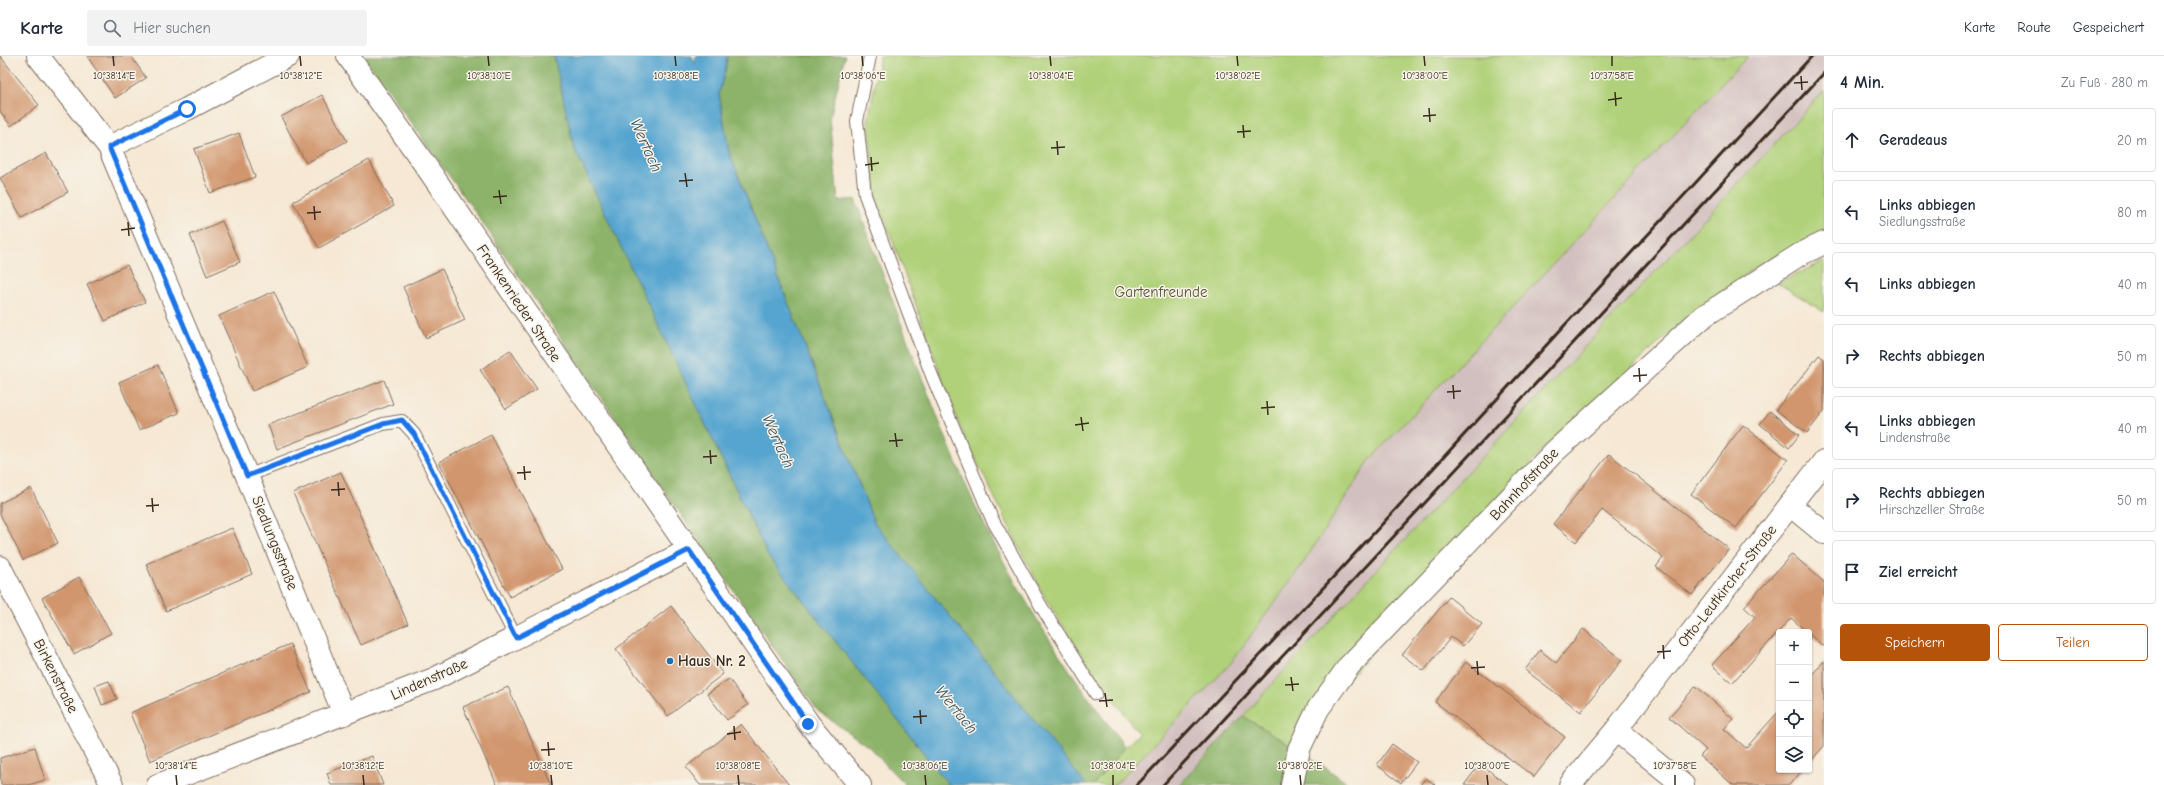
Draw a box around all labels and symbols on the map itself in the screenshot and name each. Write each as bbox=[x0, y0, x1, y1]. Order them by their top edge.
text: 10°38'14"E bbox=[93, 70, 135, 82]
text: 10°38'12"E bbox=[280, 70, 322, 82]
text: 10°38'10"E bbox=[467, 70, 511, 82]
text: 10°38'08"E bbox=[654, 70, 698, 82]
text: 10°38'06"E bbox=[841, 70, 885, 82]
text: 10°38'04"E bbox=[1029, 70, 1073, 82]
text: 10°38'02"E bbox=[1216, 70, 1260, 82]
text: 10°38'00"E bbox=[1402, 70, 1448, 82]
text: 10°37'58"E bbox=[1590, 70, 1634, 82]
route start bbox=[178, 100, 196, 118]
water label: Wertach bbox=[626, 116, 666, 175]
street label: Frankenrieder Straße bbox=[473, 241, 565, 366]
park label: Gartenfreunde bbox=[1115, 283, 1208, 301]
water label: Wertach bbox=[758, 412, 798, 471]
street label: Bahnhofstraße bbox=[1486, 444, 1563, 524]
street label: Siedlungsstraße bbox=[248, 493, 302, 593]
street label: Otto-Leutkircher-Straße bbox=[1674, 521, 1781, 651]
street label: Birkenstraße bbox=[30, 636, 83, 716]
place label: Haus Nr. 2 bbox=[678, 652, 746, 670]
street label: Lindenstraße bbox=[388, 654, 471, 704]
marker: Haus Nr. 2 bbox=[665, 656, 675, 666]
water label: Wertach bbox=[931, 682, 981, 737]
route end bbox=[799, 715, 817, 733]
text: 10°38'14"E bbox=[155, 760, 197, 772]
text: 10°38'12"E bbox=[342, 760, 384, 772]
text: 10°38'10"E bbox=[529, 760, 573, 772]
text: 10°38'08"E bbox=[716, 760, 760, 772]
text: 10°38'06"E bbox=[903, 760, 947, 772]
text: 10°38'04"E bbox=[1091, 760, 1135, 772]
text: 10°38'02"E bbox=[1278, 760, 1322, 772]
text: 10°38'00"E bbox=[1464, 760, 1510, 772]
text: 10°37'58"E bbox=[1653, 760, 1697, 772]

